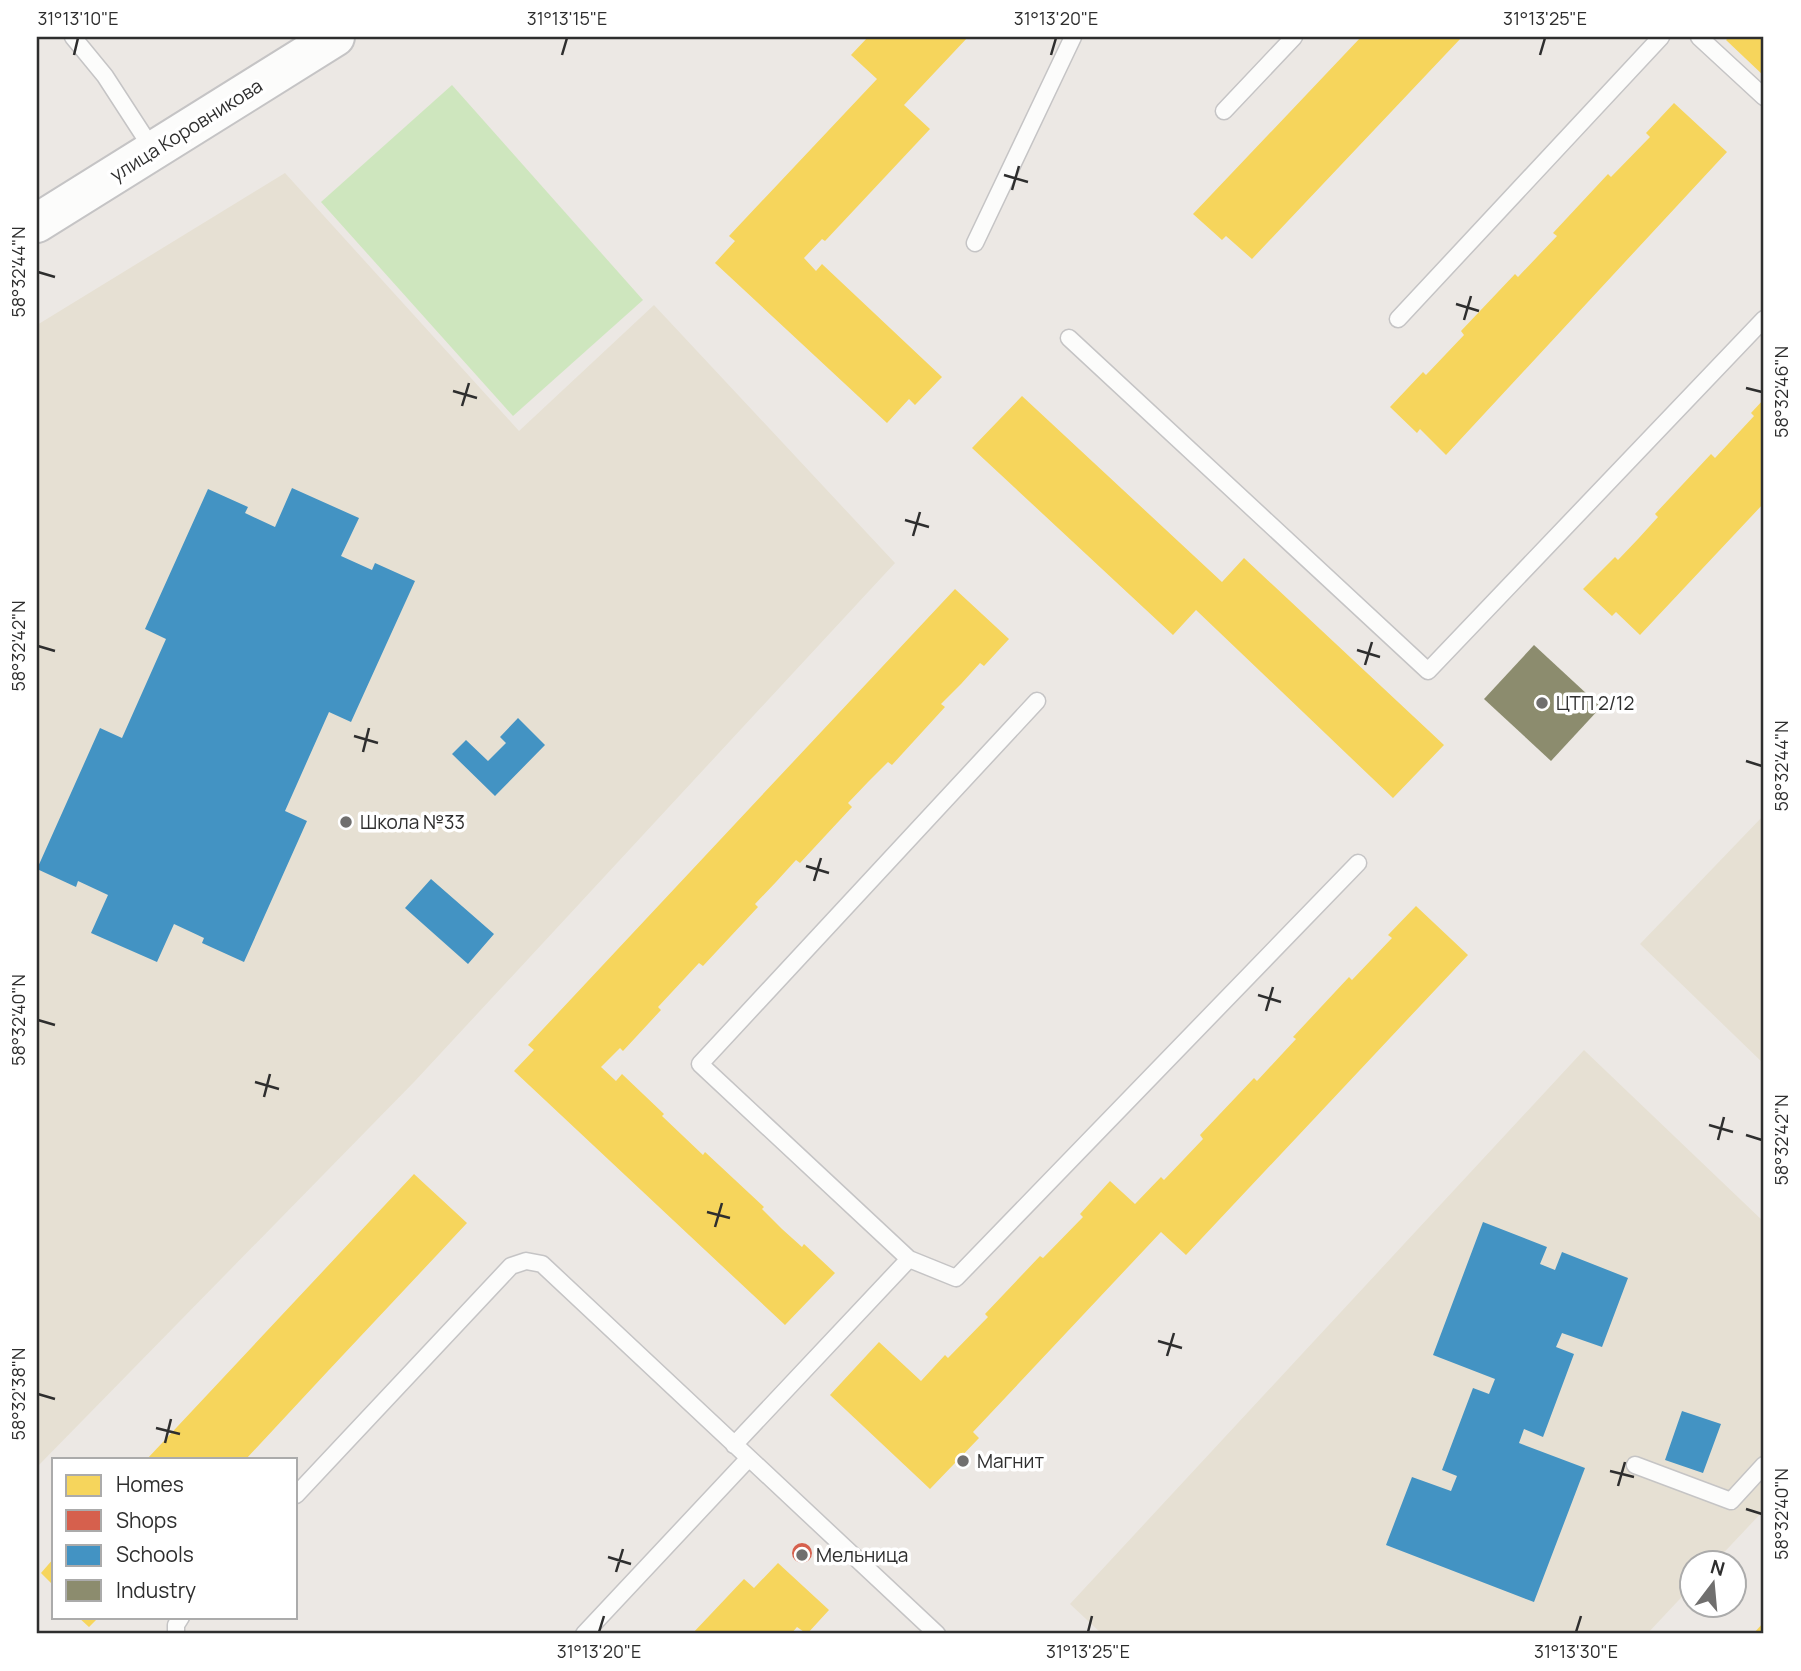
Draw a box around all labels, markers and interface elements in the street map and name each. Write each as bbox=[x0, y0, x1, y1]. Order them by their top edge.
text: 31°13'10"E bbox=[37, 6, 119, 30]
text: 31°13'15"E bbox=[527, 6, 607, 30]
text: 31°13'20"E bbox=[1014, 6, 1098, 30]
text: 31°13'25"E bbox=[1503, 6, 1587, 30]
street label: улица Коровникова bbox=[105, 73, 267, 187]
text: 58°32'44"N bbox=[6, 226, 30, 318]
text: 58°32'46"N bbox=[1769, 346, 1793, 438]
text: 58°32'42"N bbox=[6, 600, 30, 692]
place label: ЦТП 2/12 bbox=[1556, 690, 1634, 716]
marker: ЦТП 2/12 bbox=[1534, 695, 1550, 711]
text: 58°32'44"N bbox=[1769, 720, 1793, 812]
place label: Школа №33 bbox=[360, 809, 465, 835]
marker: Школа №33 bbox=[338, 814, 354, 830]
text: 58°32'40"N bbox=[6, 974, 30, 1066]
text: 58°32'42"N bbox=[1769, 1094, 1793, 1186]
text: 58°32'38"N bbox=[6, 1348, 30, 1440]
place label: Магнит bbox=[977, 1448, 1044, 1474]
marker: Магнит bbox=[955, 1453, 971, 1469]
legend bbox=[52, 1458, 298, 1618]
text: 58°32'40"N bbox=[1769, 1468, 1793, 1560]
text: Homes bbox=[116, 1470, 184, 1498]
text: Shops bbox=[116, 1506, 177, 1534]
text: Schools bbox=[116, 1540, 194, 1568]
place label: Мельница bbox=[816, 1542, 908, 1568]
marker: Мельница bbox=[794, 1547, 810, 1563]
north arrow bbox=[1678, 1548, 1748, 1618]
text: N bbox=[1708, 1553, 1728, 1582]
text: Industry bbox=[116, 1576, 196, 1604]
text: 31°13'20"E bbox=[557, 1639, 641, 1663]
text: 31°13'25"E bbox=[1046, 1639, 1130, 1663]
text: 31°13'30"E bbox=[1534, 1639, 1618, 1663]

